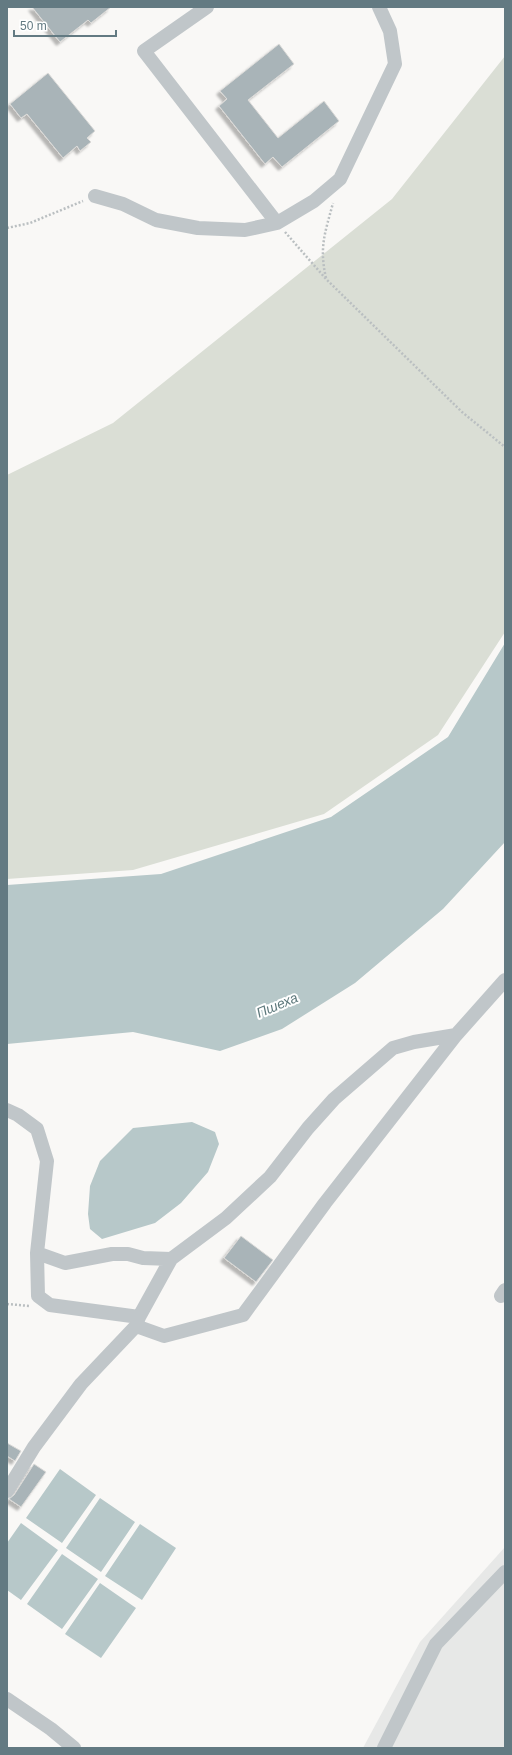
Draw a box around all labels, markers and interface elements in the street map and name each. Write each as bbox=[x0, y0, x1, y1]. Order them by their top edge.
scale bar bbox=[14, 12, 116, 38]
text: 50 m bbox=[20, 19, 47, 33]
water label: Пшеха bbox=[254, 989, 300, 1021]

